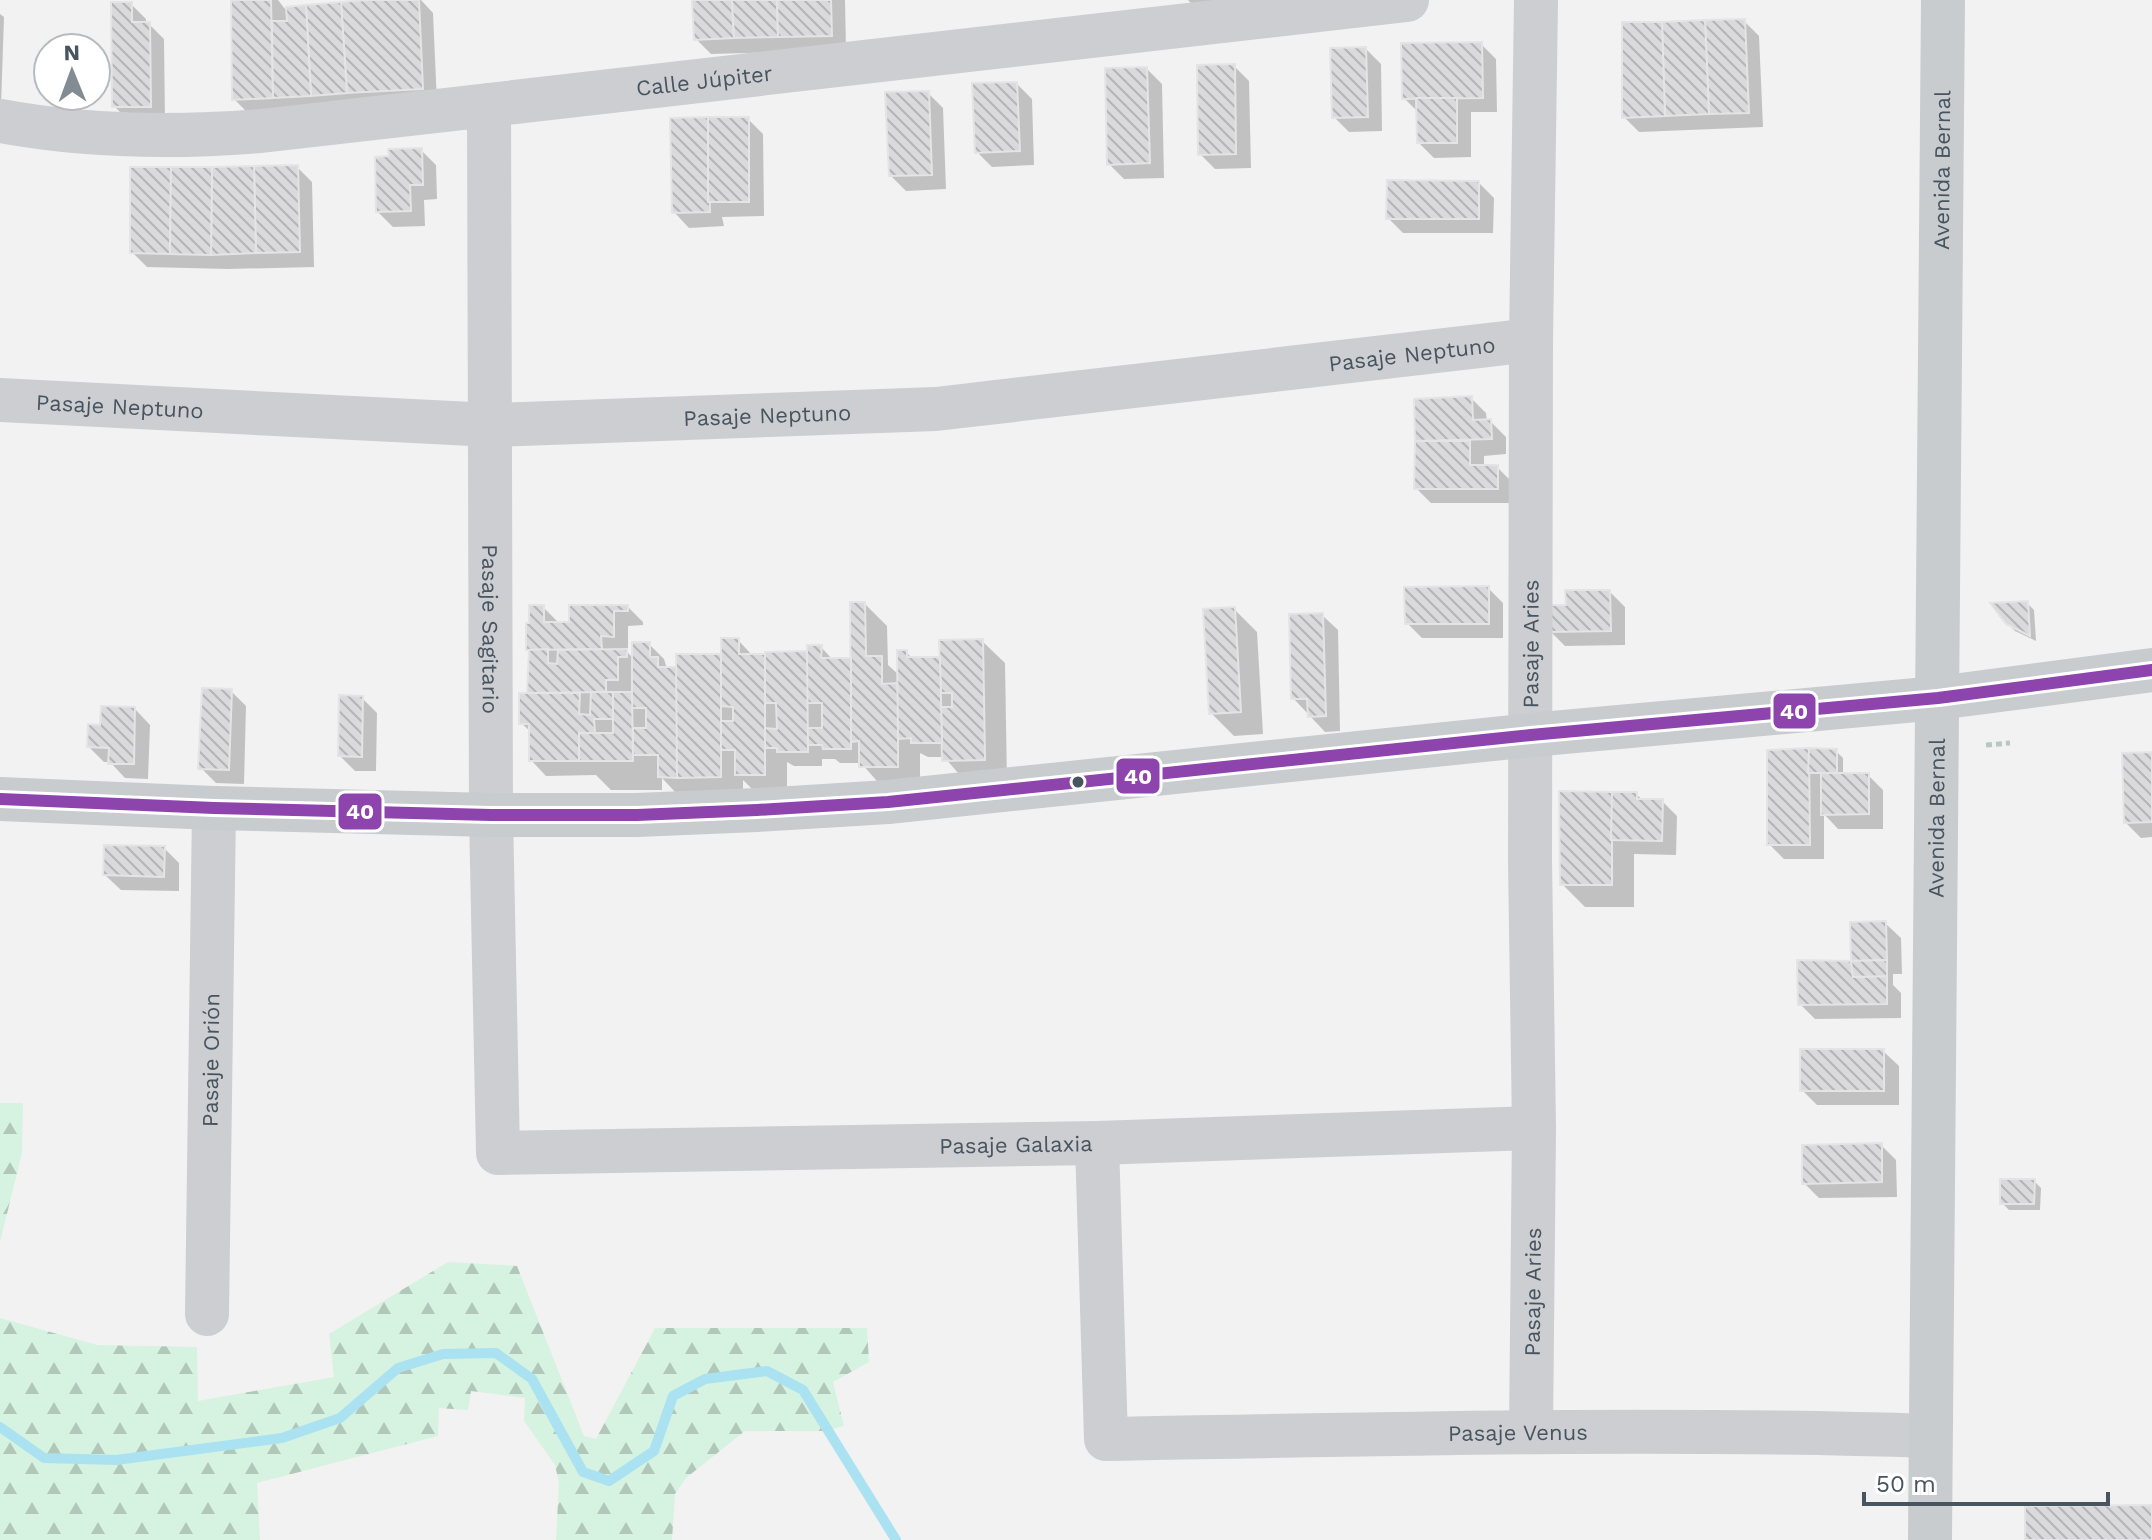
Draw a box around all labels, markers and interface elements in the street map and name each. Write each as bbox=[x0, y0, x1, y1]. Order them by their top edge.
north arrow bbox=[32, 32, 112, 112]
text: N bbox=[63, 40, 80, 65]
street label: Calle Júpiter bbox=[635, 61, 774, 101]
street label: Avenida Bernal bbox=[1929, 90, 1955, 250]
street label: Pasaje Neptuno bbox=[1327, 332, 1497, 376]
street label: Pasaje Neptuno bbox=[35, 390, 204, 423]
street label: Pasaje Neptuno bbox=[683, 400, 852, 431]
street label: Pasaje Sagitario bbox=[477, 544, 503, 714]
street label: Pasaje Aries bbox=[1518, 580, 1544, 708]
line badge: 40 bbox=[1772, 692, 1817, 730]
text: 40 bbox=[1780, 699, 1808, 724]
street label: Avenida Bernal bbox=[1923, 738, 1950, 898]
line badge: 40 bbox=[1115, 757, 1161, 795]
text: 40 bbox=[1124, 764, 1152, 789]
unlabelled marker bbox=[1070, 774, 1086, 790]
line badge: 40 bbox=[337, 792, 383, 831]
text: 40 bbox=[346, 799, 374, 824]
street label: Pasaje Orión bbox=[198, 993, 224, 1127]
street label: Pasaje Galaxia bbox=[939, 1131, 1093, 1159]
street label: Pasaje Aries bbox=[1520, 1227, 1546, 1357]
street label: Pasaje Venus bbox=[1448, 1420, 1588, 1446]
scale bar bbox=[1864, 1456, 2108, 1506]
text: 50 m bbox=[1876, 1470, 1936, 1498]

